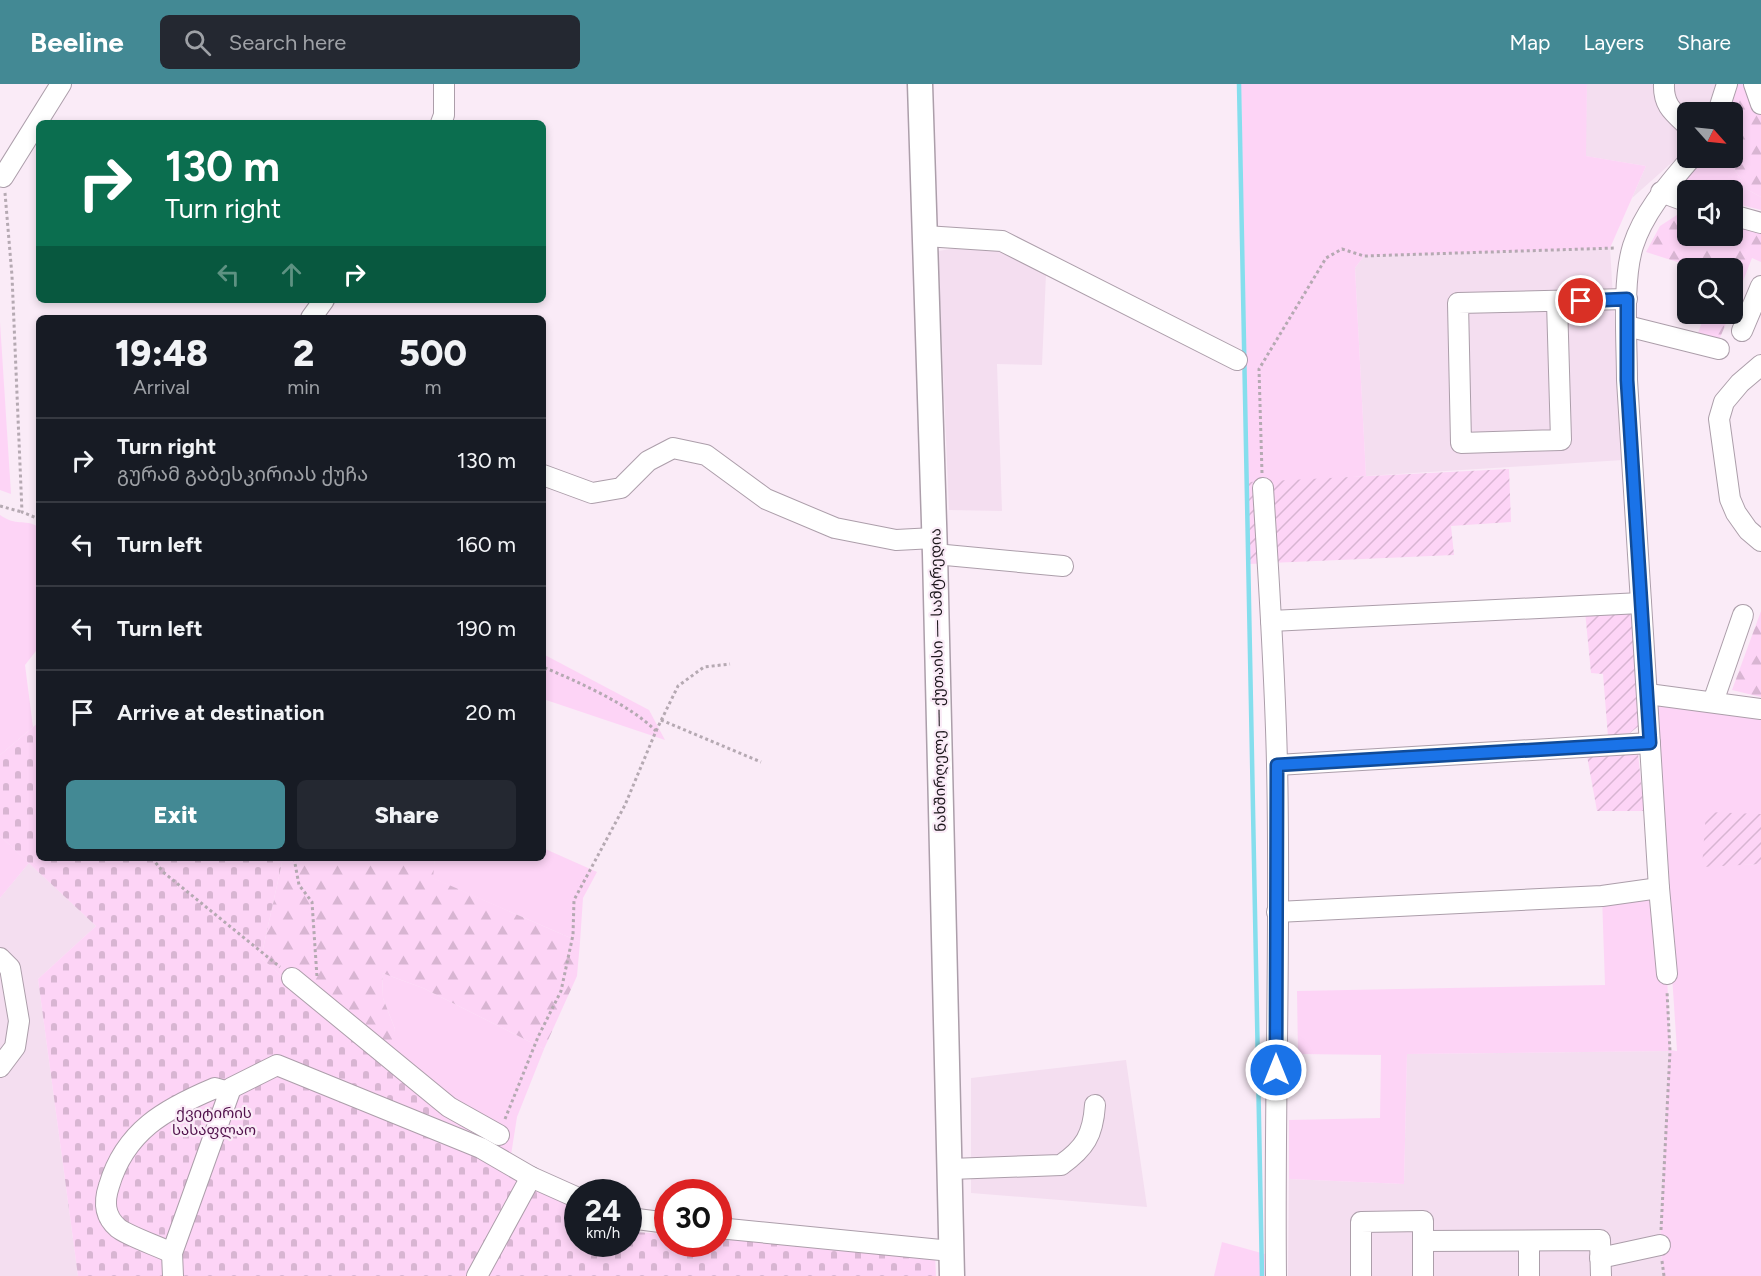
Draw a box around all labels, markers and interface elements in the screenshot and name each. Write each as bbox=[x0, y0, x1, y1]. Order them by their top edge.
search box bbox=[160, 15, 580, 69]
text: Beeline bbox=[30, 25, 124, 59]
icon: search bbox=[181, 26, 214, 59]
text: Search here bbox=[229, 29, 346, 56]
text: Map bbox=[1510, 30, 1550, 55]
text: Layers bbox=[1583, 30, 1644, 55]
text: Share bbox=[1677, 30, 1731, 55]
north arrow bbox=[1677, 102, 1743, 168]
map controls bbox=[1677, 102, 1743, 324]
text: 130 m bbox=[165, 141, 280, 192]
icon: right bbox=[66, 144, 144, 222]
button: sound bbox=[1677, 180, 1743, 246]
text: Turn right bbox=[165, 192, 281, 225]
icon: left bbox=[212, 258, 245, 291]
icon: ahead bbox=[275, 258, 308, 291]
icon: right bbox=[338, 258, 371, 291]
button: search bbox=[1677, 258, 1743, 324]
pin bbox=[1555, 275, 1606, 326]
icon: arrive bbox=[1564, 284, 1597, 317]
text: 19:48 bbox=[115, 332, 208, 375]
text: 2 bbox=[293, 332, 314, 375]
text: 500 bbox=[399, 332, 467, 375]
text: Arrival bbox=[133, 375, 190, 399]
text: min bbox=[287, 375, 320, 399]
text: m bbox=[424, 375, 441, 399]
text: Turn right bbox=[117, 433, 216, 460]
icon: right bbox=[66, 444, 99, 477]
text: 130 m bbox=[457, 447, 516, 474]
text: გურამ გაბესკირიას ქუჩა bbox=[117, 462, 368, 486]
icon: left bbox=[66, 528, 99, 561]
street label: ნახშირღელე — ქუთაისი — სამტრედია bbox=[926, 528, 950, 832]
text: Turn left bbox=[117, 531, 203, 558]
text: 160 m bbox=[456, 531, 516, 558]
icon: left bbox=[66, 612, 99, 645]
text: Turn left bbox=[117, 615, 203, 642]
text: 190 m bbox=[456, 615, 516, 642]
icon: arrive bbox=[66, 696, 99, 729]
text: Arrive at destination bbox=[117, 699, 325, 726]
text: 20 m bbox=[465, 699, 516, 726]
button: Exit bbox=[66, 780, 285, 849]
button: Share bbox=[297, 780, 516, 849]
position arrow bbox=[1244, 1038, 1308, 1102]
park label: ქვიტირის სასაფლაო bbox=[172, 1104, 256, 1139]
speed limit sign: 30 bbox=[654, 1179, 732, 1257]
text: 24 bbox=[585, 1192, 621, 1229]
text: km/h bbox=[586, 1224, 620, 1242]

